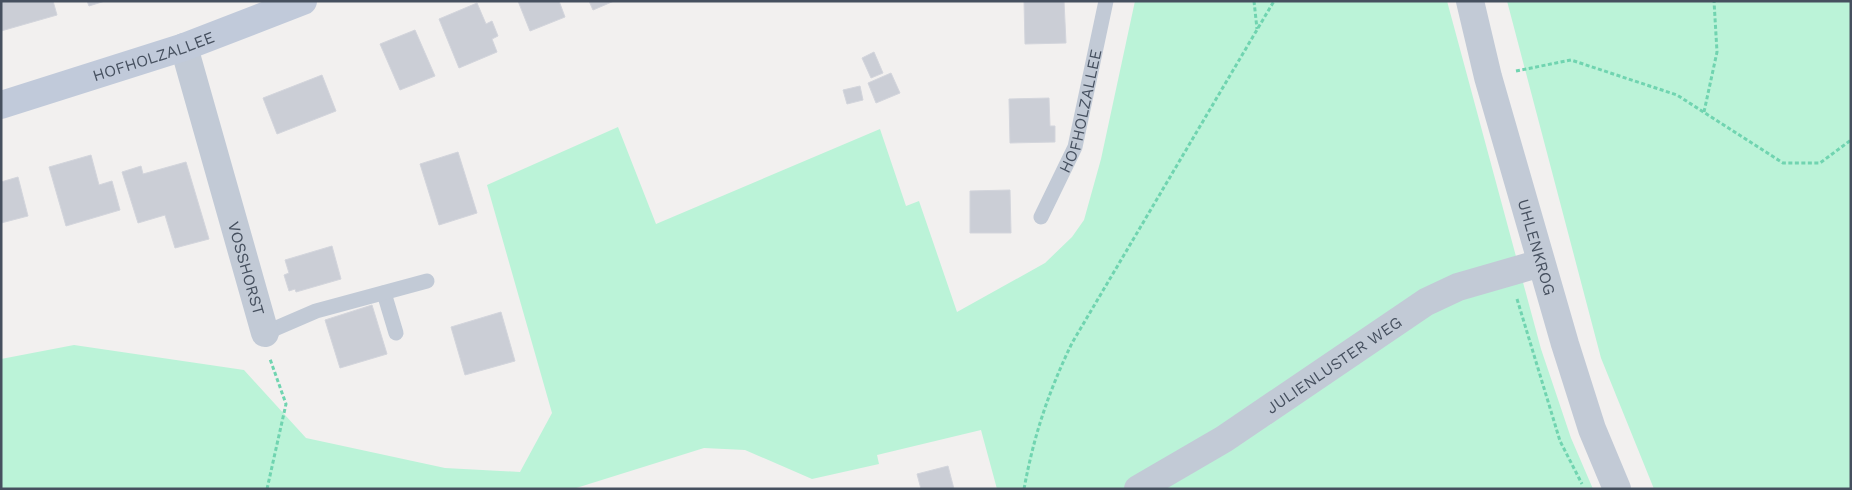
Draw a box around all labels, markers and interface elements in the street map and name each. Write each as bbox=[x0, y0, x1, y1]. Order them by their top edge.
street label: HOFHOLZALLEE bbox=[90, 27, 217, 85]
street label: HOFHOLZALLEE bbox=[1055, 48, 1105, 176]
street label: UHLENKROG bbox=[1514, 197, 1559, 297]
street label: VOSSHORST bbox=[224, 219, 269, 318]
street label: JULIENLUSTER WEG bbox=[1263, 312, 1405, 418]

